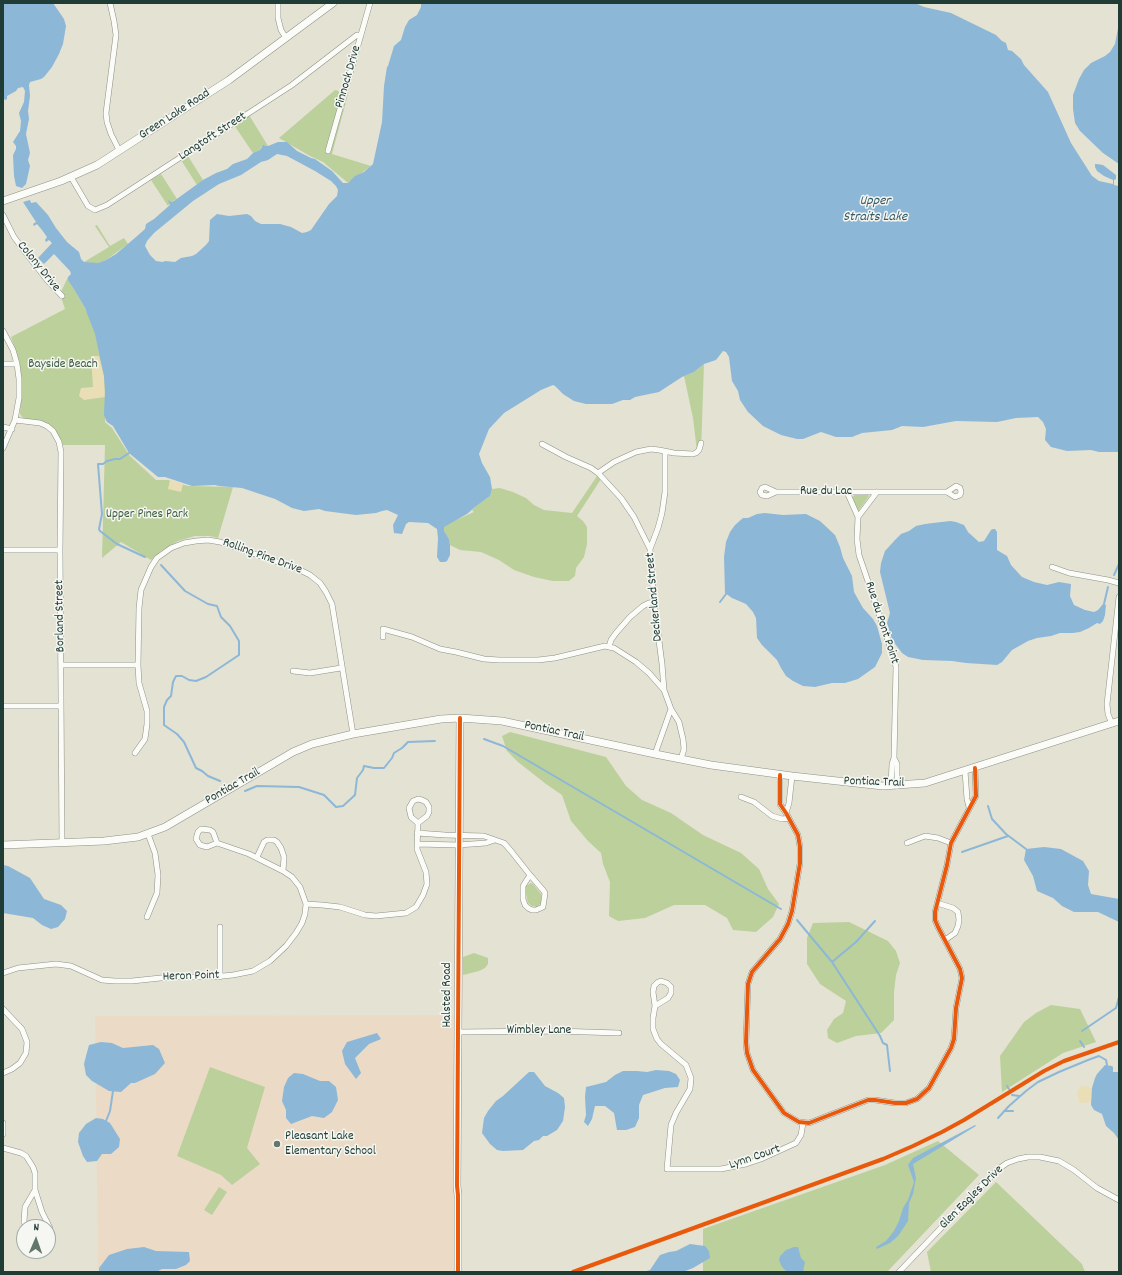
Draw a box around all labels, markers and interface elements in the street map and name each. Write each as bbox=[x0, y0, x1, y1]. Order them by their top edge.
street label: Pinnock Drive bbox=[333, 44, 365, 110]
street label: Green Lake Road bbox=[137, 86, 213, 144]
street label: Langtoft Street bbox=[176, 109, 250, 165]
water label: Upper Straits Lake bbox=[843, 194, 907, 226]
street label: Colony Drive bbox=[13, 239, 63, 295]
park label: Bayside Beach bbox=[28, 357, 98, 373]
street label: Rue du Lac bbox=[800, 484, 852, 500]
park label: Upper Pines Park bbox=[106, 507, 188, 523]
street label: Rolling Pine Drive bbox=[220, 535, 304, 579]
street label: Deckerland Street bbox=[643, 552, 667, 642]
street label: Borland Street bbox=[53, 580, 69, 652]
street label: Rue du Pont Point bbox=[860, 580, 902, 666]
street label: Pontiac Trail bbox=[523, 718, 585, 746]
street label: Pontiac Trail bbox=[203, 765, 263, 809]
street label: Pontiac Trail bbox=[843, 774, 905, 792]
street label: Halsted Road bbox=[440, 962, 456, 1028]
street label: Heron Point bbox=[162, 968, 220, 986]
street label: Wimbley Lane bbox=[507, 1023, 571, 1039]
place label: Pleasant Lake Elementary School bbox=[285, 1129, 376, 1160]
marker: Pleasant Lake Elementary School bbox=[272, 1139, 282, 1149]
street label: Lynn Court bbox=[727, 1142, 783, 1174]
street label: Glen Eagles Drive bbox=[937, 1163, 1007, 1233]
north arrow bbox=[16, 1219, 56, 1259]
text: N bbox=[33, 1220, 39, 1236]

